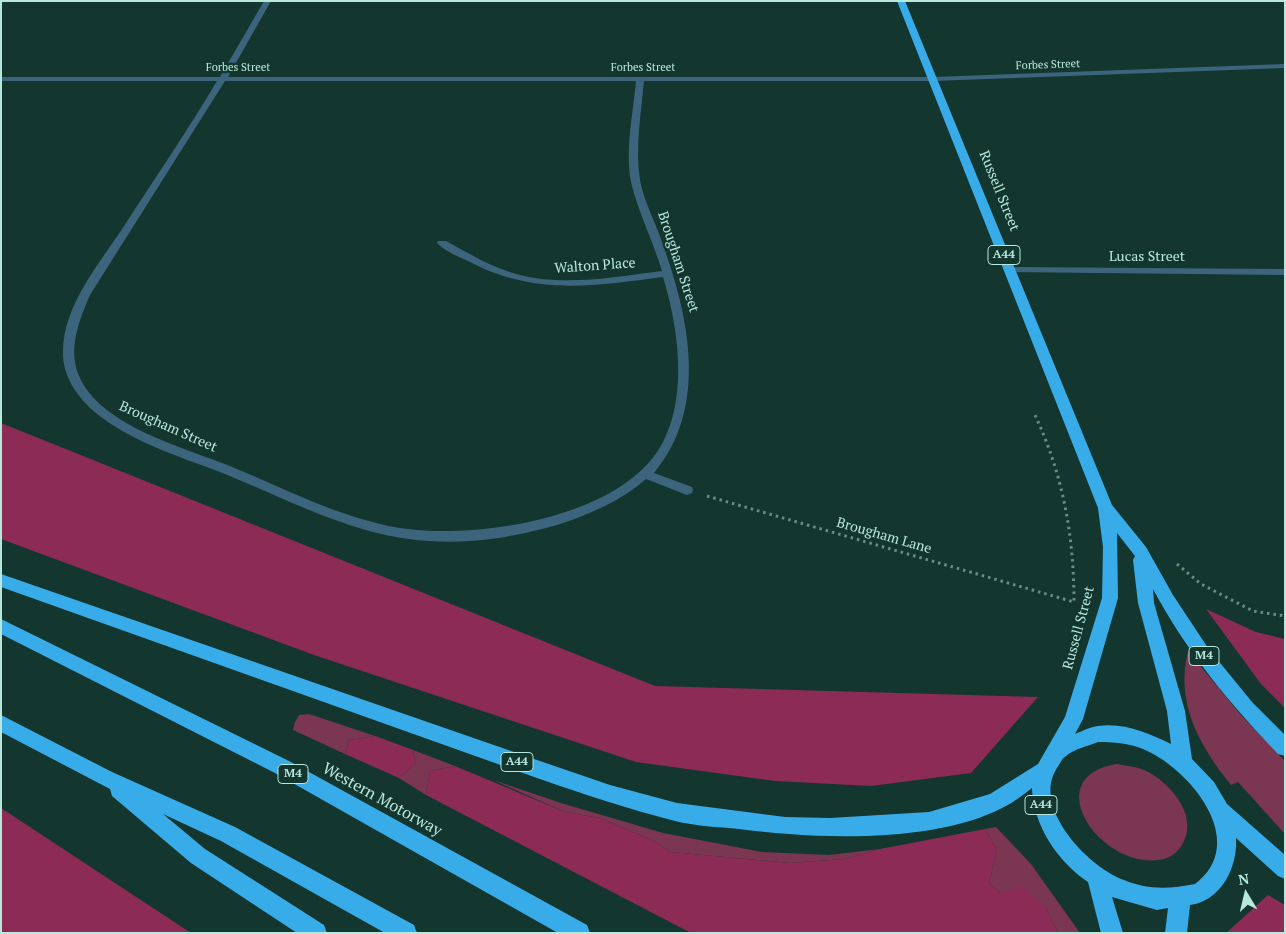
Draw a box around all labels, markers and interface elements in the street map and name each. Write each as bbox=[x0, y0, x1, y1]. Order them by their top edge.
street label: Forbes Street bbox=[1015, 57, 1081, 73]
street label: Forbes Street bbox=[206, 61, 270, 75]
street label: Forbes Street bbox=[611, 61, 675, 75]
street label: Russell Street bbox=[975, 148, 1023, 234]
street label: Brougham Street bbox=[654, 209, 702, 315]
road number: A44 bbox=[988, 246, 1020, 264]
street label: Lucas Street bbox=[1109, 249, 1185, 265]
street label: Walton Place bbox=[554, 255, 636, 277]
street label: Brougham Street bbox=[117, 398, 219, 456]
street label: Brougham Lane bbox=[835, 514, 933, 558]
street label: Russell Street bbox=[1060, 585, 1098, 671]
road number: M4 bbox=[1189, 646, 1219, 666]
road number: A44 bbox=[501, 752, 533, 772]
street label: Western Motorway bbox=[319, 759, 445, 841]
road number: M4 bbox=[278, 764, 308, 784]
road number: A44 bbox=[1025, 796, 1057, 814]
text: N bbox=[1237, 868, 1250, 889]
north arrow bbox=[1221, 869, 1271, 919]

